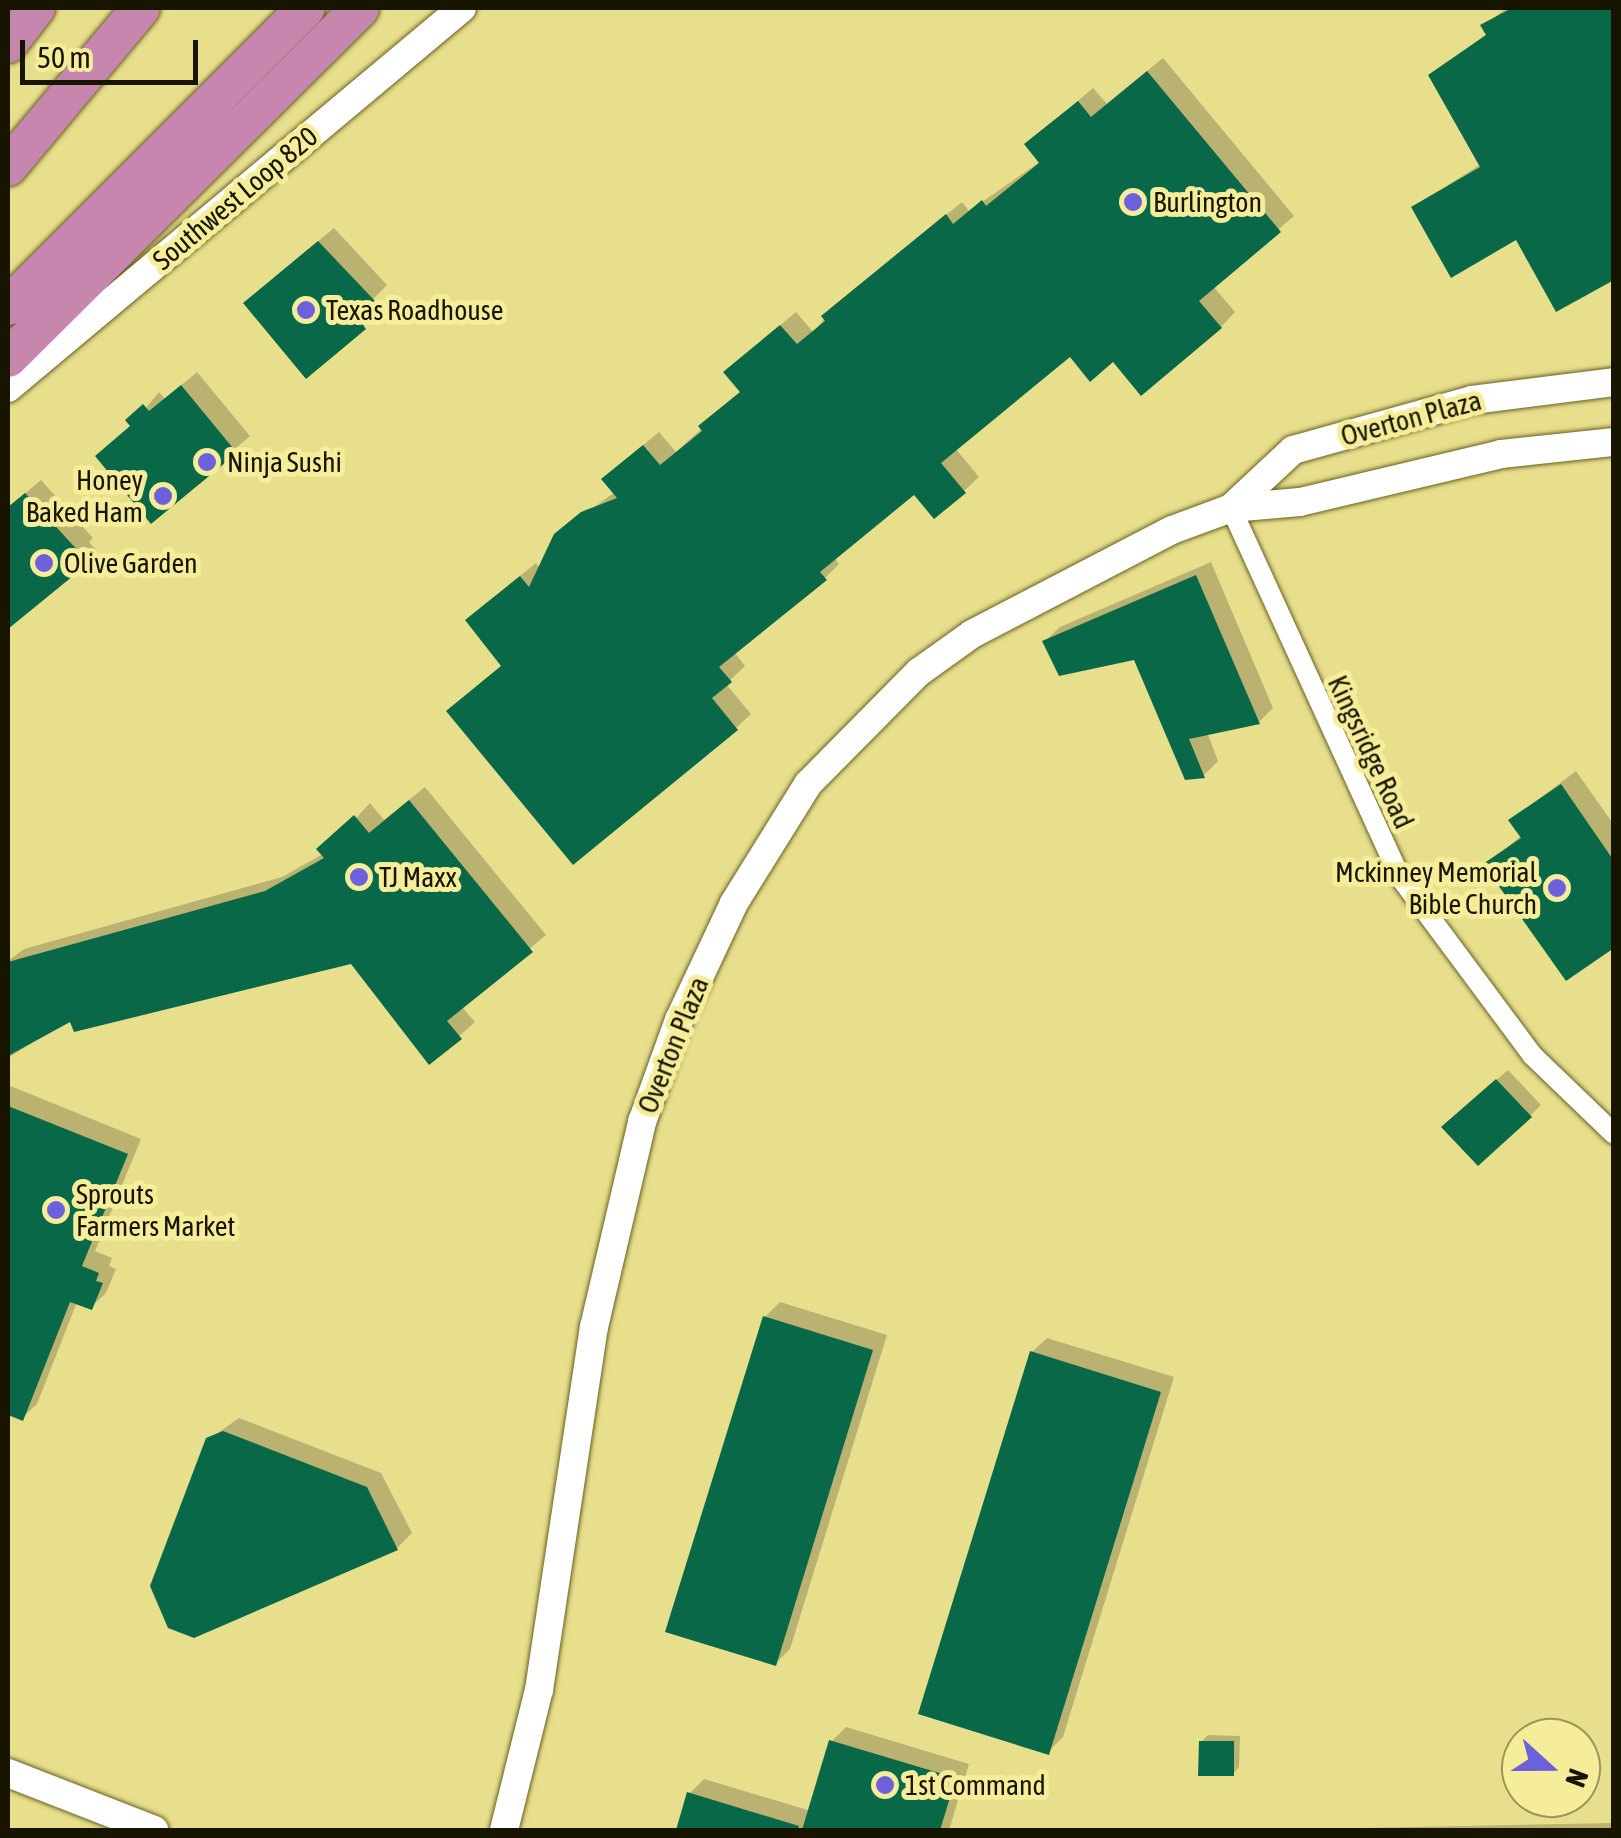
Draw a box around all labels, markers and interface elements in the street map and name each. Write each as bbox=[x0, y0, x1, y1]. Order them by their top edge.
scale bar bbox=[25, 20, 202, 82]
text: 50 m bbox=[37, 40, 91, 74]
street label: Southwest Loop 820 bbox=[146, 119, 324, 277]
place label: Burlington bbox=[1153, 185, 1262, 219]
marker: Burlington bbox=[1122, 191, 1144, 213]
place label: Texas Roadhouse bbox=[326, 293, 503, 327]
marker: Texas Roadhouse bbox=[295, 299, 317, 321]
street label: Overton Plaza bbox=[1337, 383, 1485, 453]
place label: Ninja Sushi bbox=[227, 445, 342, 479]
marker: Ninja Sushi bbox=[196, 451, 218, 473]
place label: Honey Baked Ham bbox=[26, 463, 143, 529]
marker: Honey Baked Ham bbox=[152, 485, 174, 507]
place label: Olive Garden bbox=[64, 546, 198, 580]
marker: Olive Garden bbox=[33, 552, 55, 574]
street label: Kingsridge Road bbox=[1321, 670, 1421, 834]
place label: Mckinney Memorial Bible Church bbox=[1335, 855, 1537, 921]
place label: TJ Maxx bbox=[379, 860, 457, 894]
marker: TJ Maxx bbox=[348, 866, 370, 888]
marker: Mckinney Memorial Bible Church bbox=[1546, 877, 1568, 899]
street label: Overton Plaza bbox=[630, 972, 716, 1118]
place label: Sprouts Farmers Market bbox=[76, 1177, 235, 1243]
marker: Sprouts Farmers Market bbox=[45, 1199, 67, 1221]
north arrow bbox=[1501, 1718, 1601, 1818]
text: N bbox=[1559, 1765, 1595, 1791]
place label: 1st Command bbox=[905, 1768, 1046, 1802]
marker: 1st Command bbox=[874, 1774, 896, 1796]

